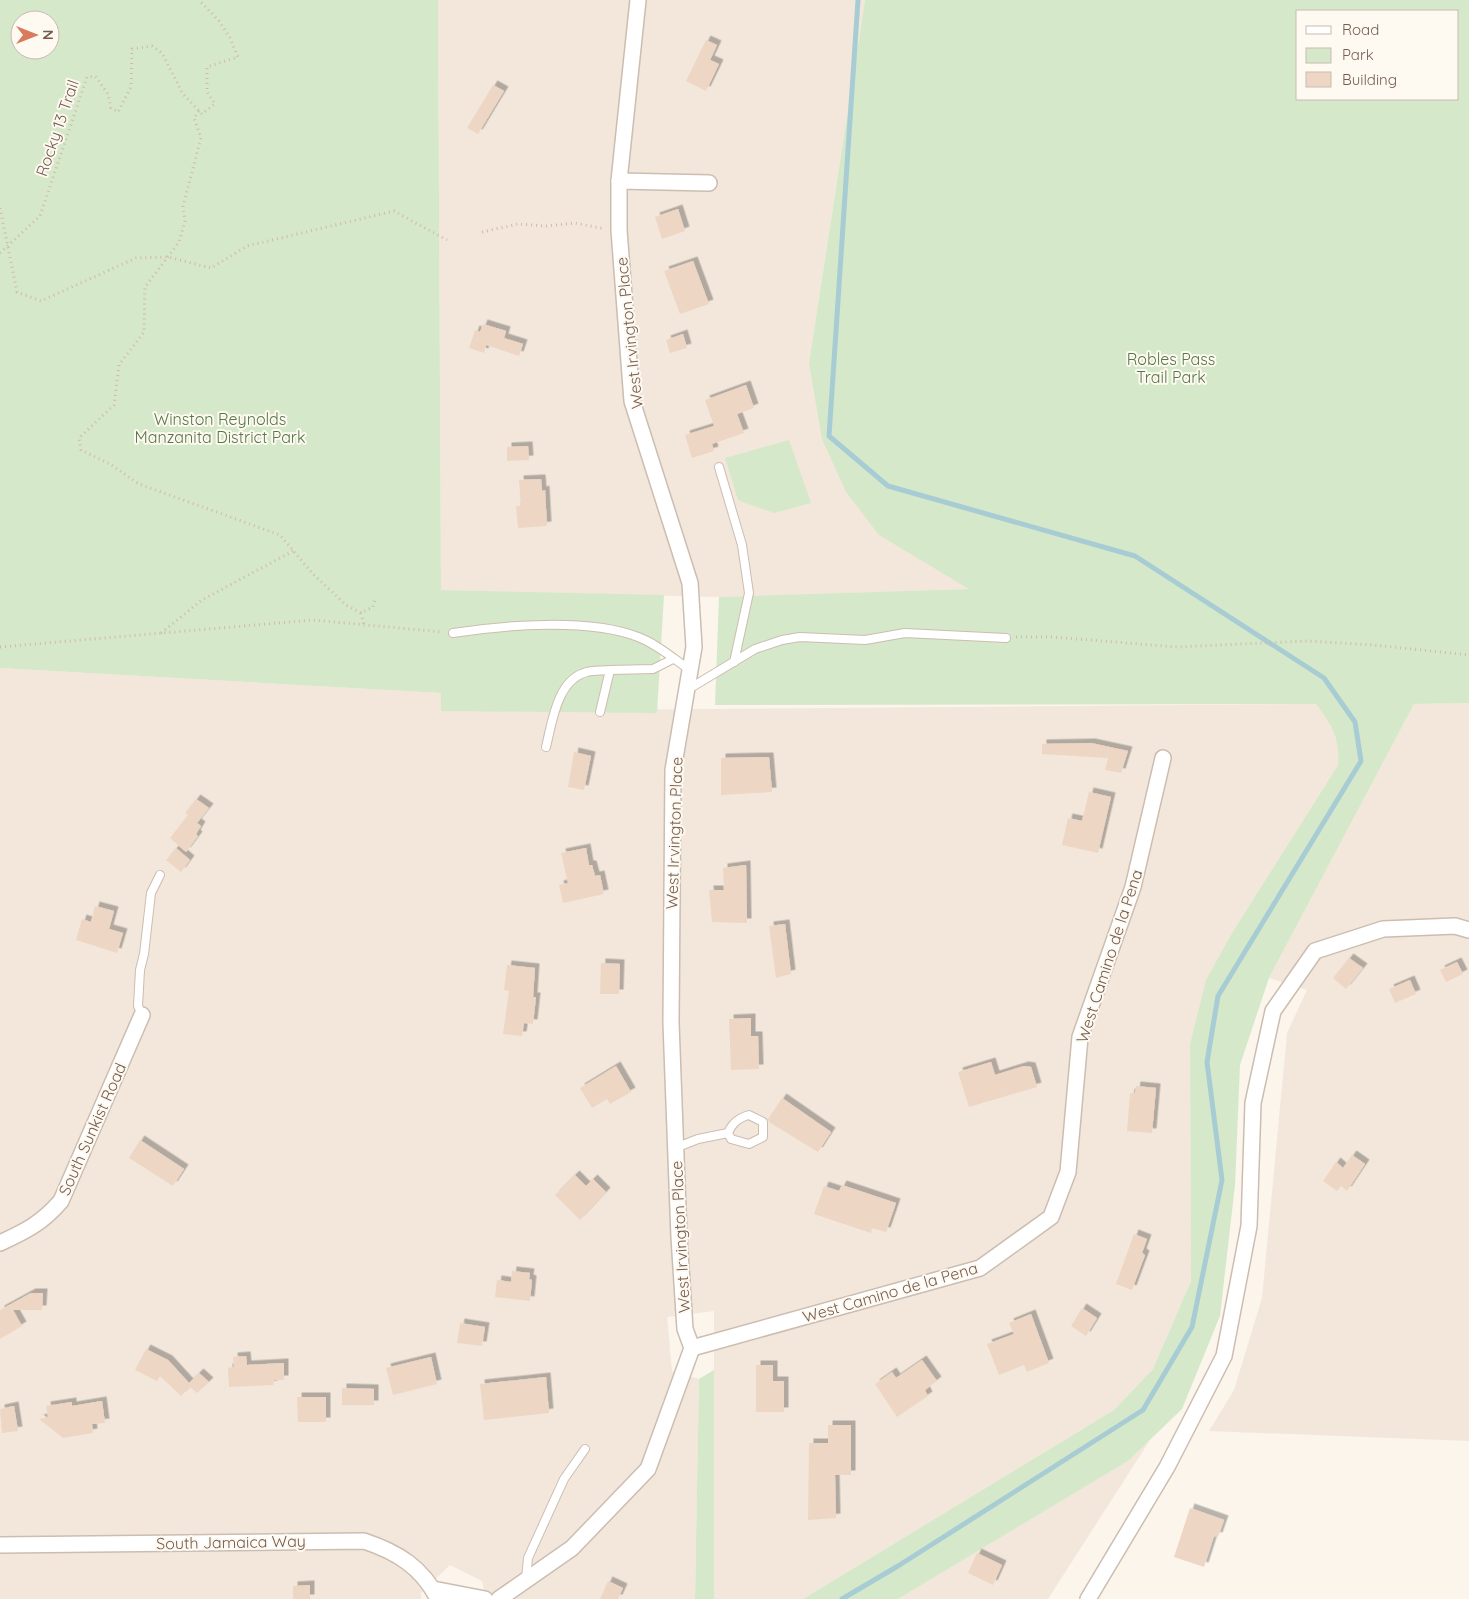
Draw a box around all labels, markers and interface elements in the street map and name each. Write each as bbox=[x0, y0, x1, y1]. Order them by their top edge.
north arrow bbox=[10, 10, 60, 60]
legend bbox=[1296, 10, 1459, 100]
text: Road bbox=[1342, 20, 1379, 39]
text: N bbox=[39, 30, 57, 40]
text: Park bbox=[1342, 45, 1374, 64]
text: Building bbox=[1342, 70, 1397, 89]
street label: Rocky 13 Trail bbox=[31, 77, 83, 179]
street label: West Irvington Place bbox=[611, 256, 647, 410]
park label: Robles Pass Trail Park bbox=[1127, 349, 1215, 387]
park label: Winston Reynolds Manzanita District Park bbox=[134, 409, 306, 447]
street label: West Irvington Place bbox=[661, 756, 687, 910]
street label: West Camino de la Pena bbox=[1071, 867, 1147, 1045]
street label: South Sunkist Road bbox=[54, 1060, 130, 1198]
street label: West Irvington Place bbox=[666, 1160, 694, 1314]
street label: West Camino de la Pena bbox=[800, 1257, 980, 1327]
street label: South Jamaica Way bbox=[156, 1531, 306, 1553]

